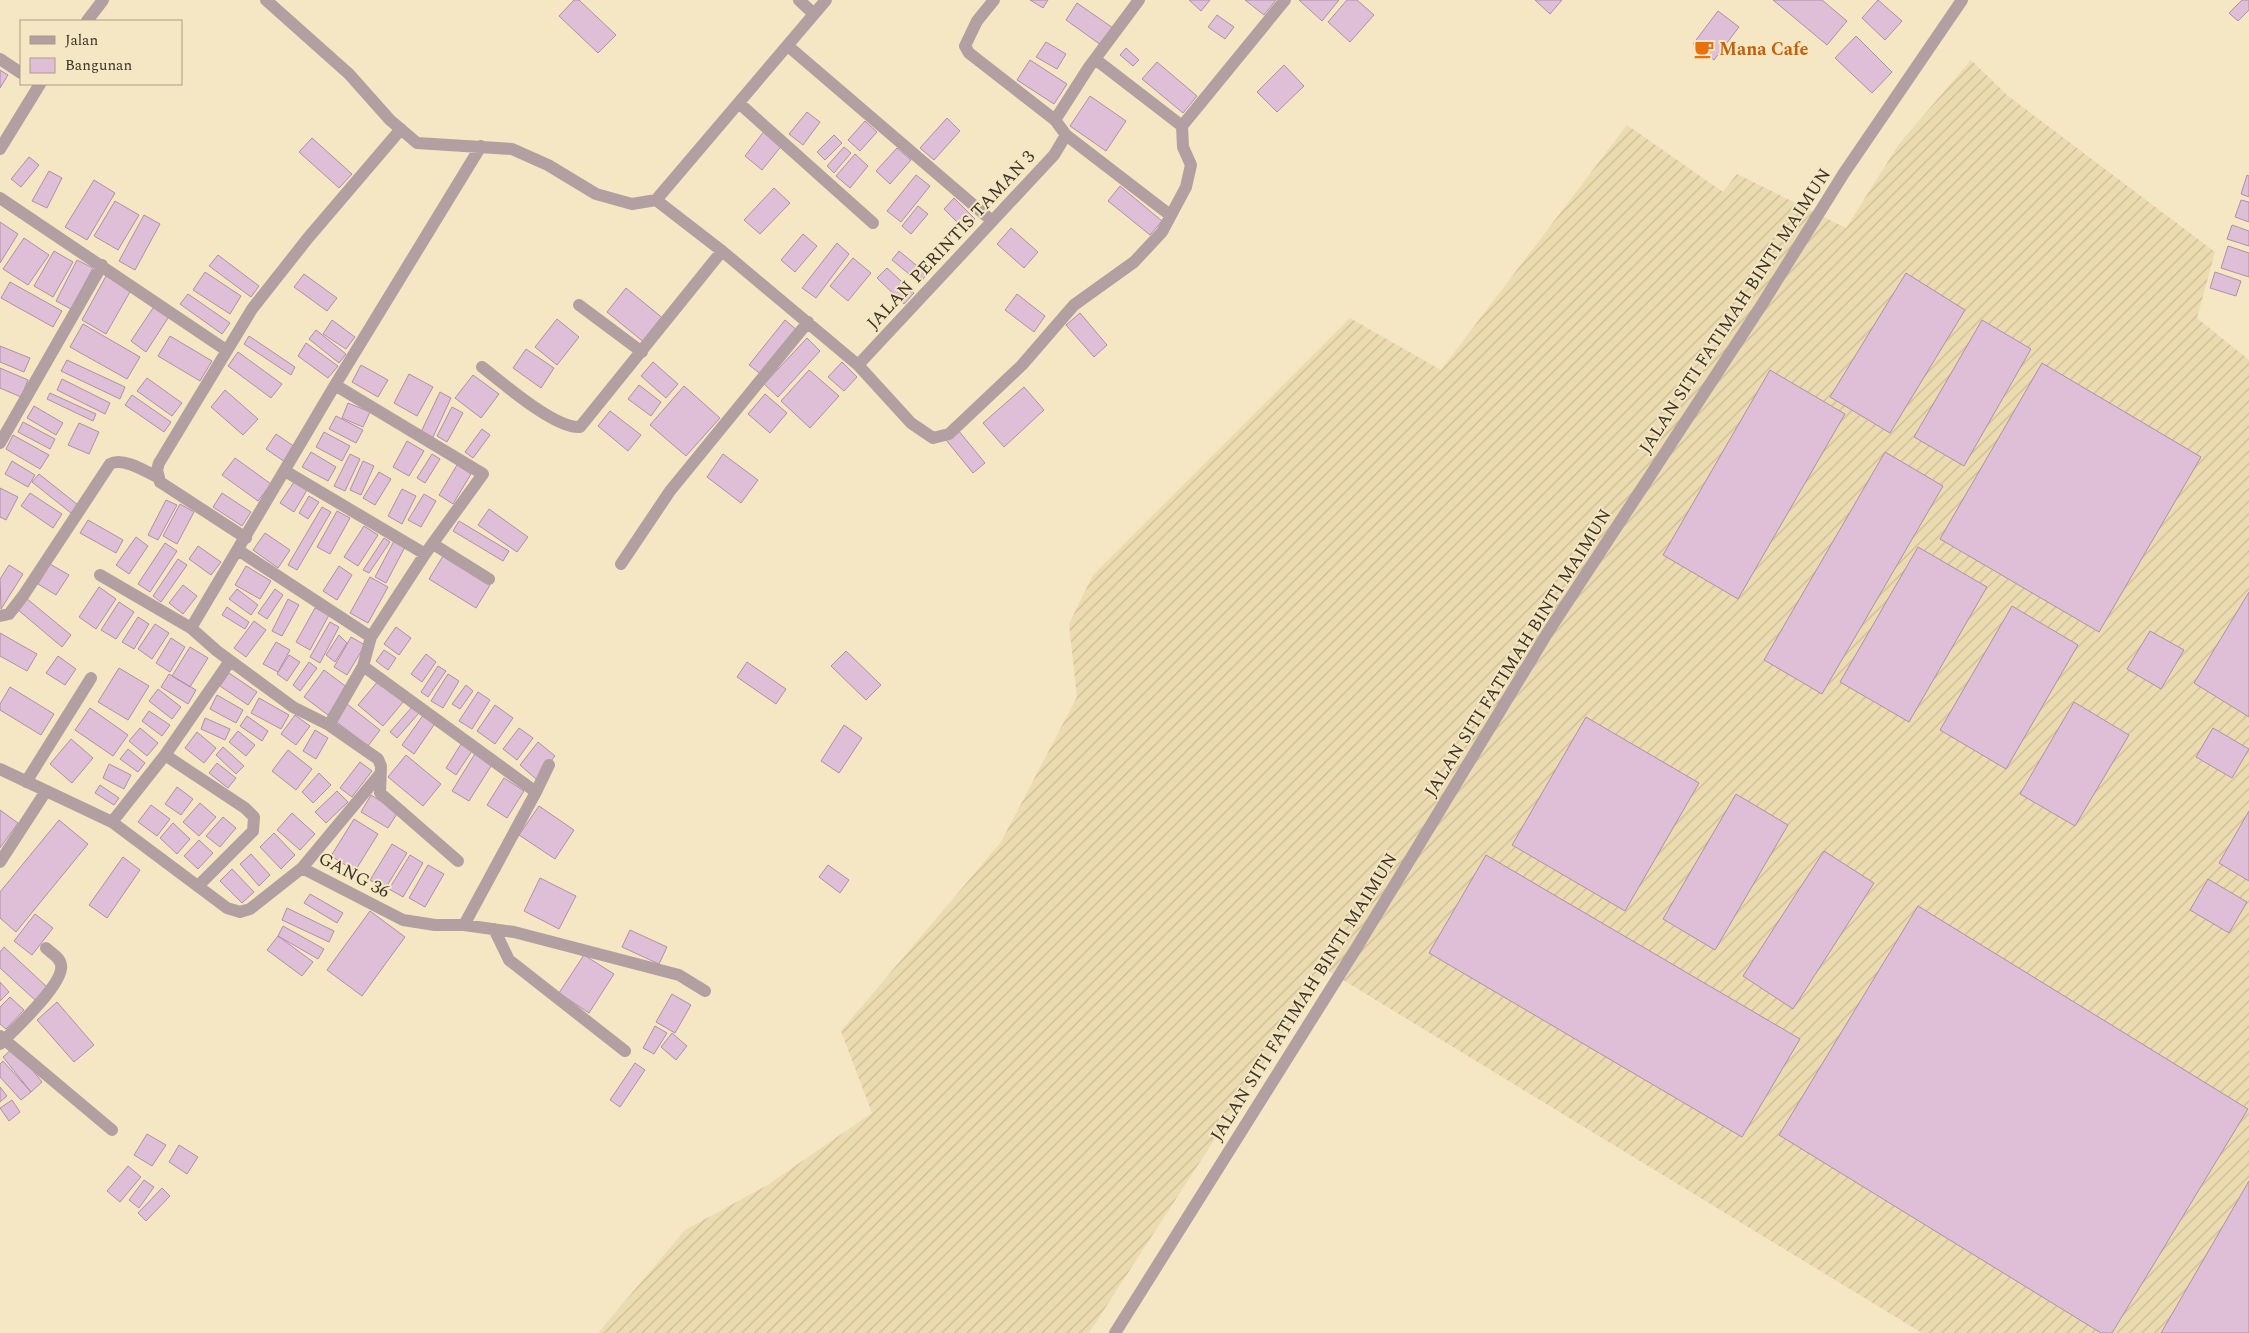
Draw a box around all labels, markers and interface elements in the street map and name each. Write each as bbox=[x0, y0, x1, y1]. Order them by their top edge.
legend bbox=[20, 20, 182, 85]
text: Jalan bbox=[65, 29, 98, 52]
place label: Mana Cafe bbox=[1719, 36, 1809, 63]
cafe icon: Mana Cafe bbox=[1693, 38, 1715, 60]
text: Bangunan bbox=[65, 54, 132, 77]
street label: JALAN PERINTIS TAMAN 3 bbox=[860, 144, 1042, 336]
street label: JALAN SITI FATIMAH BINTI MAIMUN bbox=[1632, 163, 1838, 459]
street label: JALAN SITI FATIMAH BINTI MAIMUN bbox=[1418, 503, 1618, 803]
street label: GANG 36 bbox=[313, 845, 395, 905]
street label: JALAN SITI FATIMAH BINTI MAIMUN bbox=[1204, 847, 1404, 1147]

